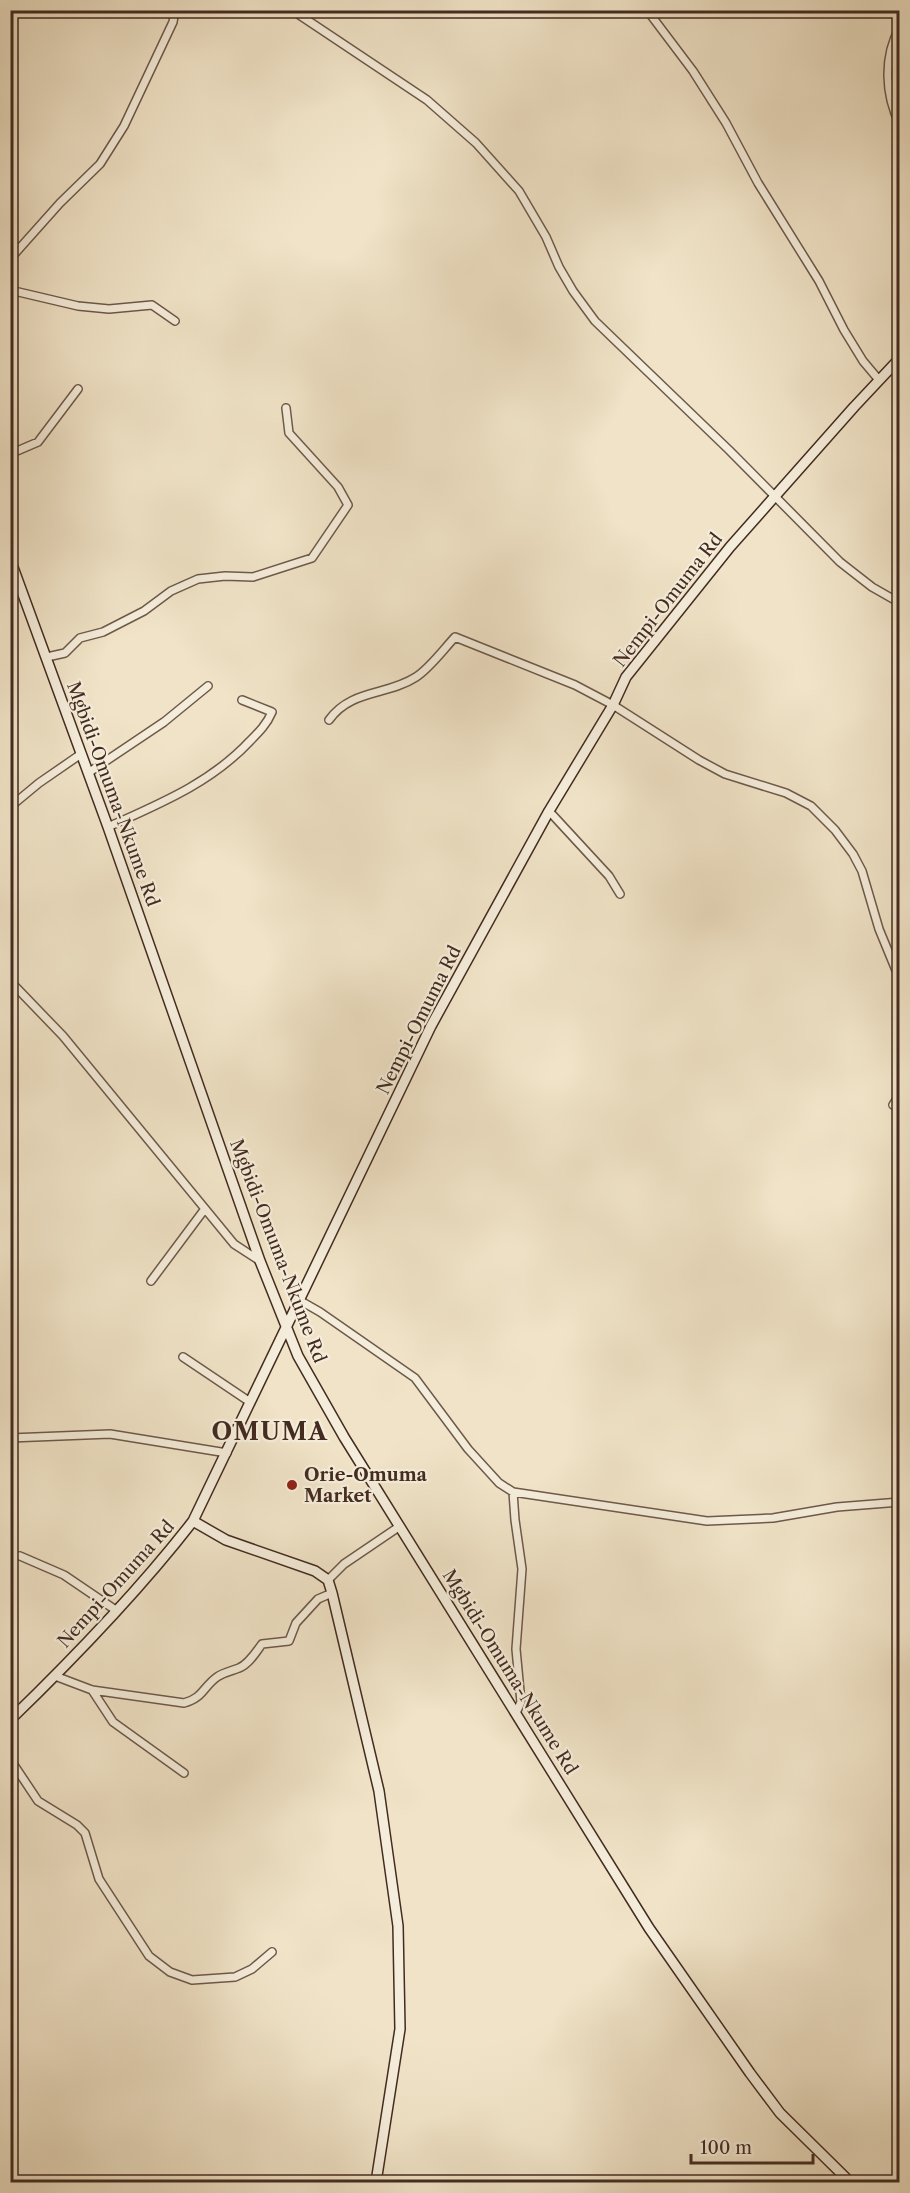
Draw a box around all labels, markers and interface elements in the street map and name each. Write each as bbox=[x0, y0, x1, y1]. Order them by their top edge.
street label: Nempi-Omuma Rd bbox=[609, 529, 727, 671]
street label: Mgbidi-Omuma-Nkume Rd bbox=[62, 679, 164, 909]
street label: Nempi-Omuma Rd bbox=[372, 942, 466, 1098]
street label: Mgbidi-Omuma-Nkume Rd bbox=[225, 1136, 331, 1366]
district label: OMUMA bbox=[212, 1417, 328, 1446]
place label: Orie-Omuma Market bbox=[304, 1464, 428, 1507]
marker: Orie-Omuma Market bbox=[285, 1478, 299, 1492]
street label: Nempi-Omuma Rd bbox=[53, 1516, 179, 1652]
street label: Mgbidi-Omuma-Nkume Rd bbox=[438, 1565, 582, 1779]
scale bar bbox=[691, 2127, 812, 2165]
text: 100 m bbox=[700, 2137, 752, 2159]

